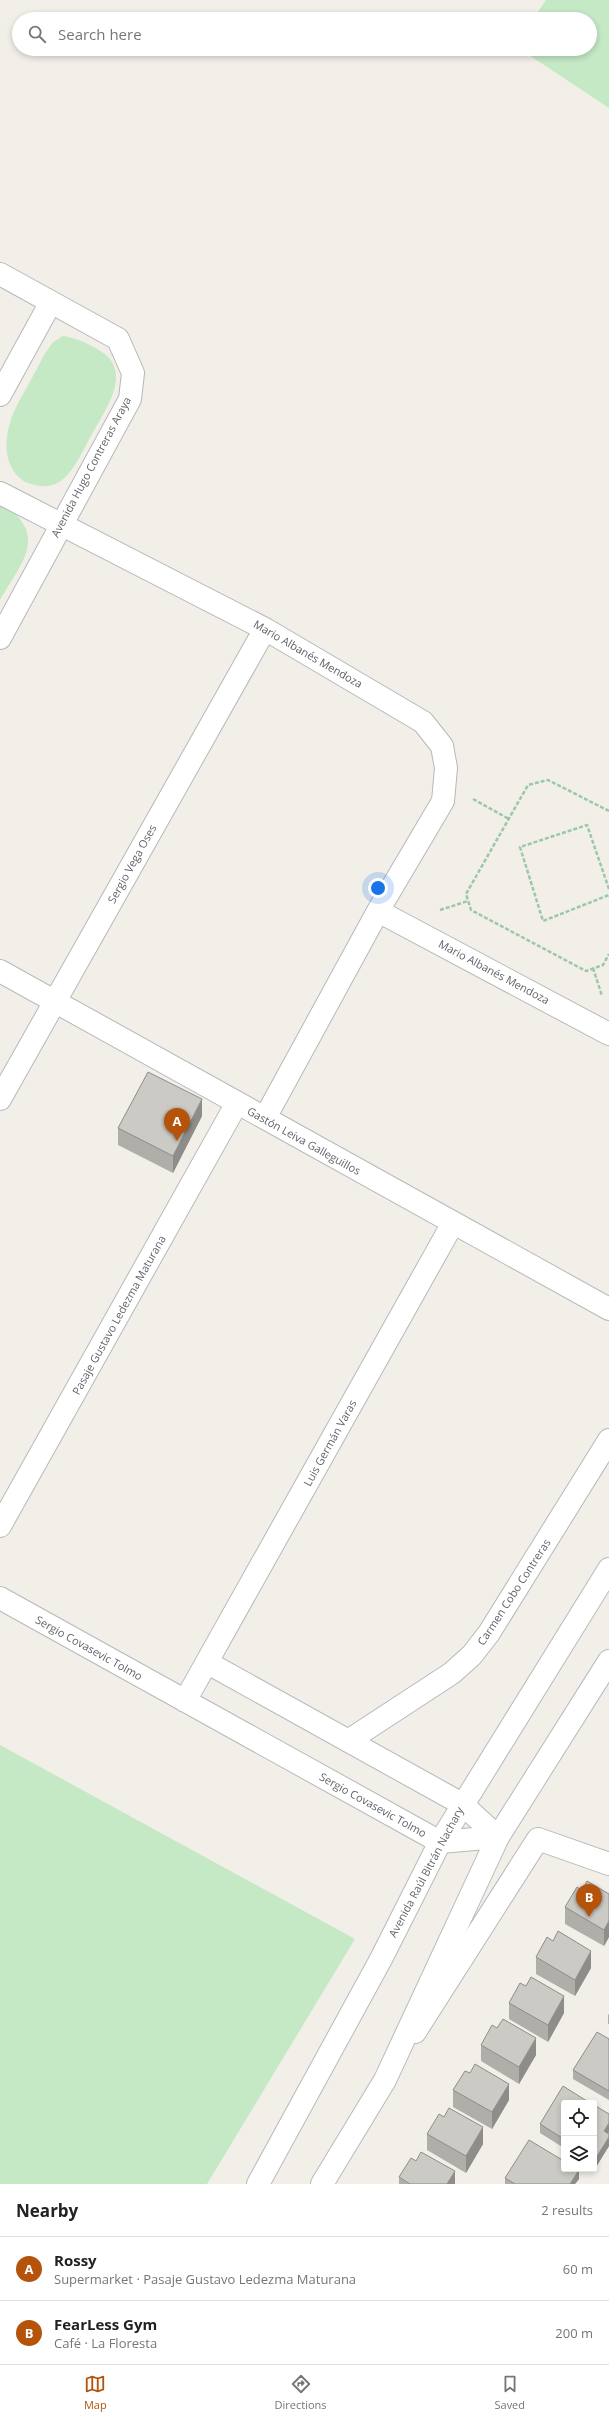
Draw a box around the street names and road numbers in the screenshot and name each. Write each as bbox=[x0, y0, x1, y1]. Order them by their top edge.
street label: Avenida Hugo Contreras Araya bbox=[47, 394, 134, 540]
street label: Mario Albanés Mendoza bbox=[251, 616, 366, 691]
street label: Sergio Vega Oses bbox=[104, 822, 159, 906]
street label: Mario Albanés Mendoza bbox=[436, 936, 552, 1007]
street label: Gastón Leiva Galleguillos bbox=[245, 1103, 364, 1178]
street label: Pasaje Gustavo Ledezma Maturana bbox=[68, 1232, 169, 1397]
street label: Luis Germán Varas bbox=[300, 1397, 360, 1489]
street label: Carmen Cobo Contreras bbox=[474, 1536, 554, 1648]
street label: Sergio Covasevic Tolmo bbox=[33, 1612, 146, 1683]
street label: Sergio Covasevic Tolmo bbox=[317, 1769, 430, 1840]
street label: Avenida Raúl Bitrán Nachary bbox=[385, 1804, 467, 1940]

